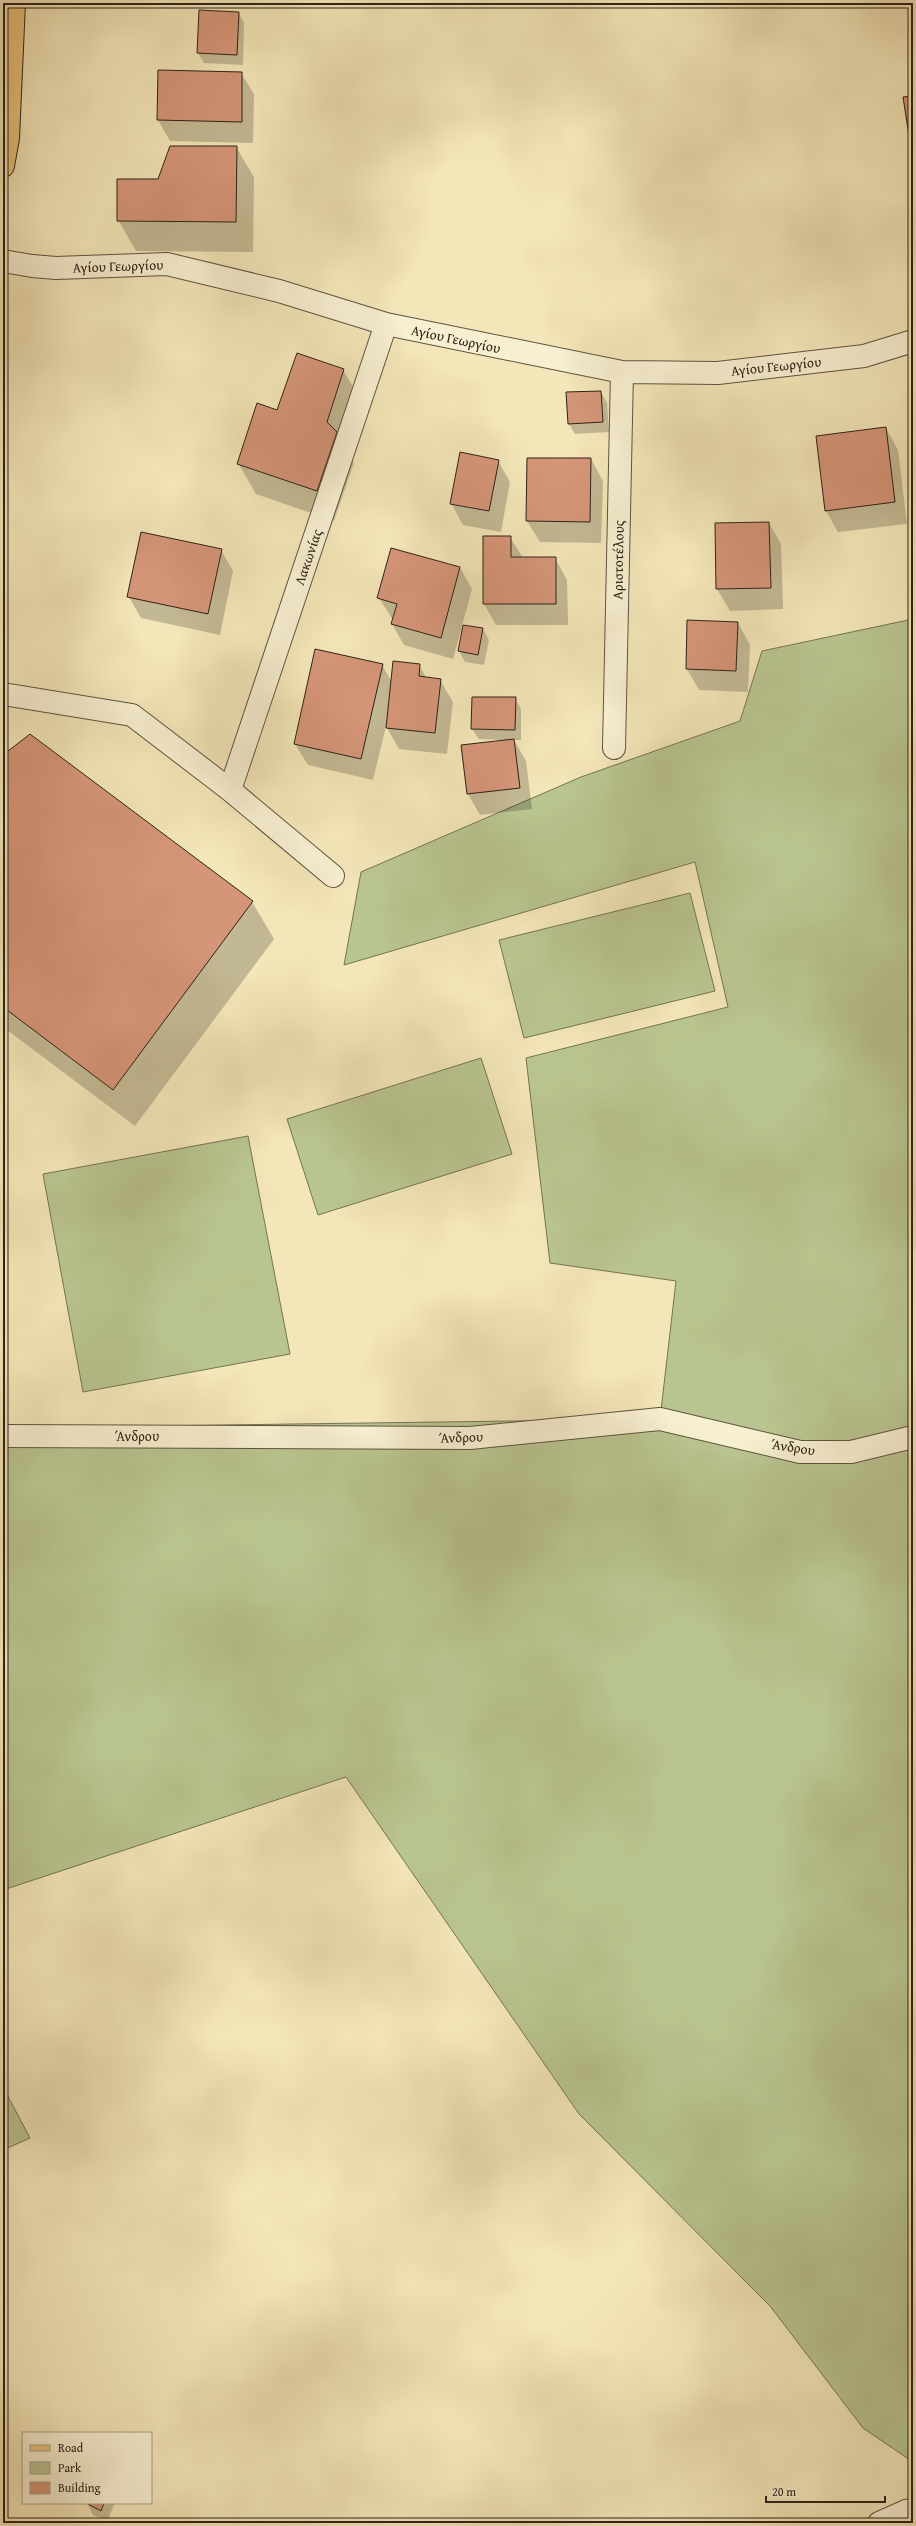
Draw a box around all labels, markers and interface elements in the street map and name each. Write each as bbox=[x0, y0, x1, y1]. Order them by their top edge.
street label: Αγίου Γεωργίου bbox=[72, 254, 164, 278]
street label: Αγίου Γεωργίου bbox=[410, 320, 502, 358]
street label: Αγίου Γεωργίου bbox=[730, 351, 822, 381]
street label: Αριστοτέλους bbox=[607, 520, 629, 600]
street label: Λακωνίας bbox=[289, 526, 327, 588]
street label: Άνδρου bbox=[115, 1426, 159, 1446]
street label: Άνδρου bbox=[438, 1426, 484, 1448]
street label: Άνδρου bbox=[769, 1434, 817, 1460]
legend bbox=[22, 2432, 152, 2504]
text: Road bbox=[58, 2439, 84, 2456]
text: Park bbox=[58, 2459, 82, 2476]
scale bar bbox=[766, 2478, 885, 2504]
text: Building bbox=[58, 2479, 101, 2496]
text: 20 m bbox=[772, 2483, 796, 2500]

